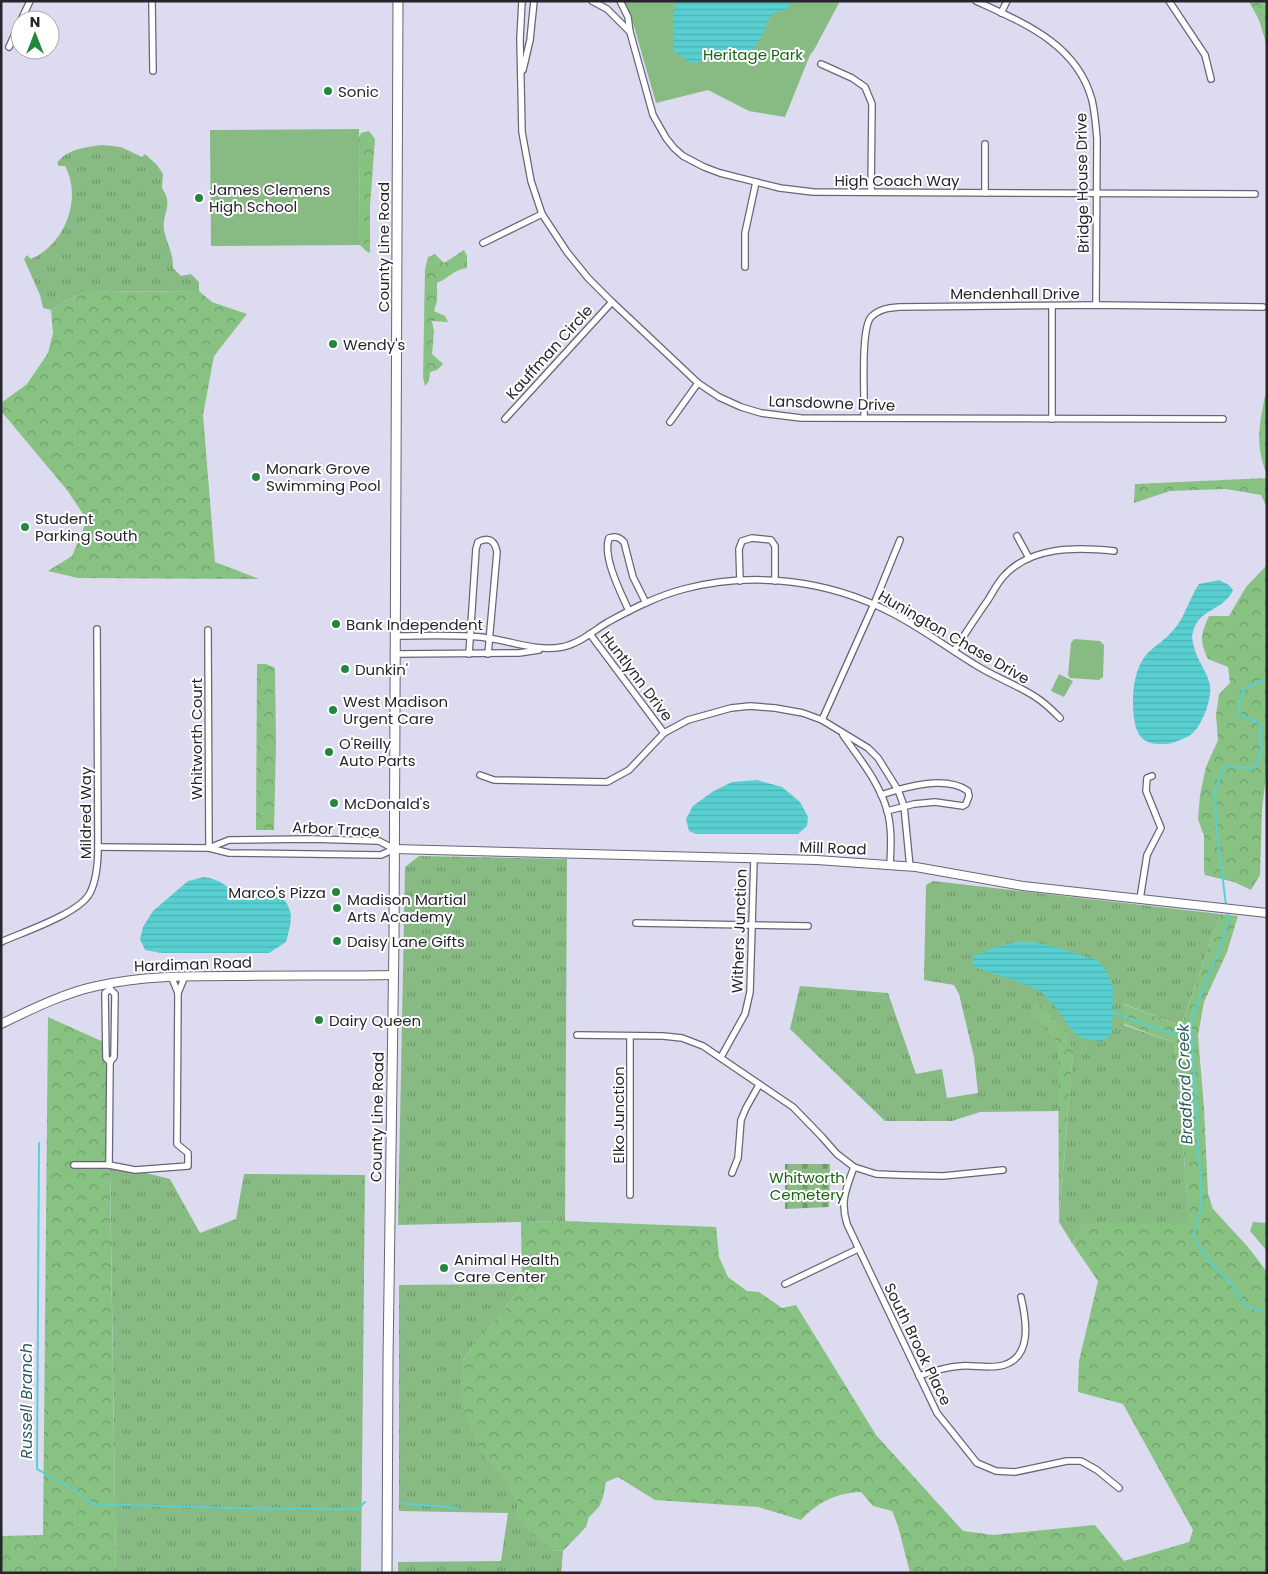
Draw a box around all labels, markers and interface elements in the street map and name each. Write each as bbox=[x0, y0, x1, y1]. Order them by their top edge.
north arrow bbox=[10, 10, 60, 60]
text: N bbox=[30, 12, 40, 32]
park label: Heritage Park bbox=[703, 44, 803, 65]
place label: Sonic bbox=[338, 81, 379, 102]
marker: Sonic bbox=[322, 85, 334, 97]
street label: Bridge House Drive bbox=[1070, 113, 1094, 253]
street label: High Coach Way bbox=[834, 170, 960, 191]
place label: James Clemens High School bbox=[209, 179, 331, 217]
street label: County Line Road bbox=[373, 182, 394, 312]
marker: James Clemens High School bbox=[193, 192, 205, 204]
street label: Mendenhall Drive bbox=[950, 283, 1080, 304]
street label: Kauffman Circle bbox=[501, 300, 597, 404]
place label: Wendy's bbox=[343, 334, 406, 355]
marker: Wendy's bbox=[327, 338, 339, 350]
street label: Lansdowne Drive bbox=[768, 390, 896, 416]
place label: Monark Grove Swimming Pool bbox=[266, 458, 381, 496]
marker: Monark Grove Swimming Pool bbox=[250, 471, 262, 483]
place label: Student Parking South bbox=[35, 508, 138, 546]
marker: Student Parking South bbox=[19, 521, 31, 533]
street label: Hunington Chase Drive bbox=[874, 585, 1034, 689]
place label: Bank Independent bbox=[346, 614, 483, 635]
marker: Bank Independent bbox=[330, 618, 342, 630]
street label: Huntlynn Drive bbox=[596, 627, 678, 725]
place label: Dunkin' bbox=[355, 659, 408, 680]
marker: Dunkin' bbox=[339, 663, 351, 675]
street label: Whitworth Court bbox=[186, 678, 207, 800]
place label: West Madison Urgent Care bbox=[343, 691, 448, 729]
marker: West Madison Urgent Care bbox=[327, 704, 339, 716]
place label: O'Reilly Auto Parts bbox=[339, 733, 416, 771]
marker: O'Reilly Auto Parts bbox=[323, 746, 335, 758]
street label: Mildred Way bbox=[75, 766, 96, 859]
place label: McDonald's bbox=[344, 793, 430, 814]
marker: McDonald's bbox=[328, 797, 340, 809]
street label: Arbor Trace bbox=[292, 816, 380, 842]
street label: Mill Road bbox=[799, 836, 867, 860]
street label: Withers Junction bbox=[726, 868, 752, 994]
place label: Marco's Pizza bbox=[228, 882, 326, 903]
marker: Marco's Pizza bbox=[330, 886, 342, 898]
place label: Madison Martial Arts Academy bbox=[347, 889, 467, 927]
marker: Madison Martial Arts Academy bbox=[331, 902, 343, 914]
place label: Daisy Lane Gifts bbox=[347, 931, 465, 952]
marker: Daisy Lane Gifts bbox=[331, 935, 343, 947]
street label: Hardiman Road bbox=[134, 951, 252, 977]
place label: Dairy Queen bbox=[329, 1010, 421, 1031]
marker: Dairy Queen bbox=[313, 1014, 325, 1026]
water label: Bradford Creek bbox=[1171, 1022, 1199, 1145]
street label: County Line Road bbox=[365, 1052, 389, 1182]
street label: Elko Junction bbox=[608, 1066, 629, 1164]
park label: Whitworth Cemetery bbox=[769, 1167, 845, 1205]
place label: Animal Health Care Center bbox=[454, 1249, 559, 1287]
marker: Animal Health Care Center bbox=[438, 1262, 450, 1274]
street label: South Brook Place bbox=[879, 1279, 957, 1409]
water label: Russell Branch bbox=[15, 1343, 38, 1459]

